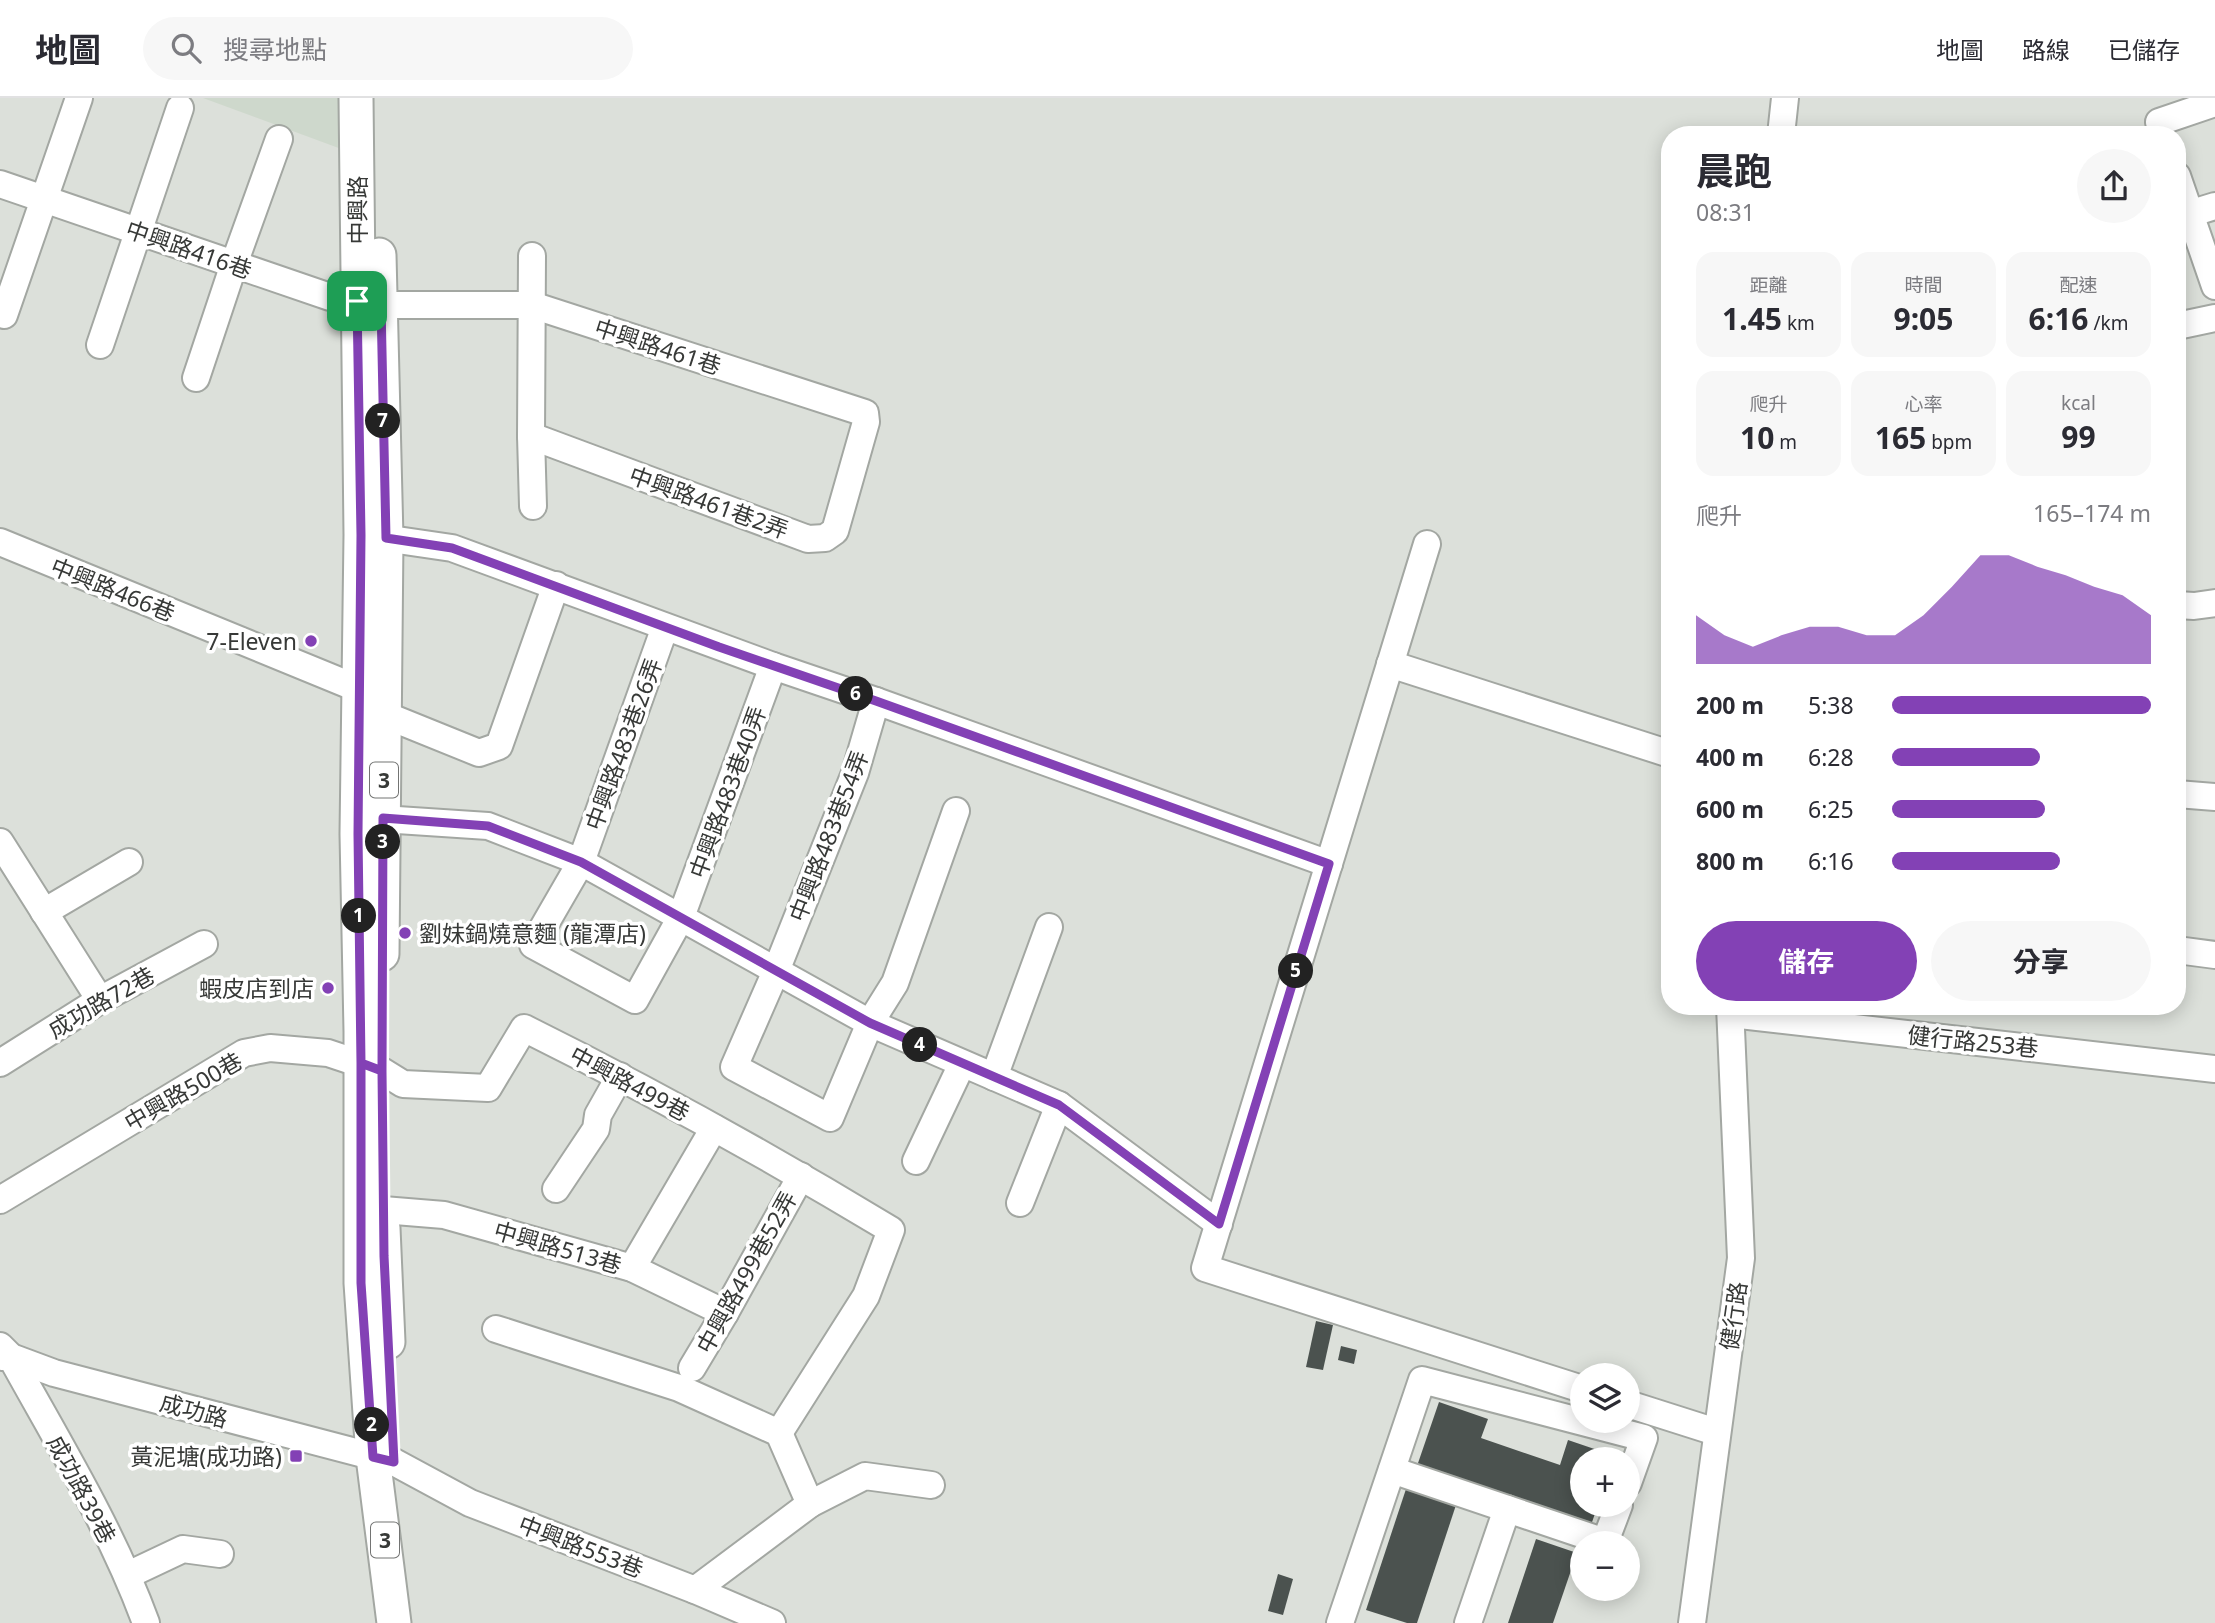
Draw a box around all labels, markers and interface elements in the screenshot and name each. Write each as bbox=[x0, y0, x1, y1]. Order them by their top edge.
search box bbox=[143, 17, 633, 80]
text: 地圖 bbox=[35, 27, 101, 72]
icon: search bbox=[167, 29, 205, 67]
text: 搜尋地點 bbox=[223, 31, 327, 67]
text: 地圖 bbox=[1936, 33, 1984, 66]
text: 路線 bbox=[2022, 33, 2070, 66]
text: 已儲存 bbox=[2108, 33, 2180, 66]
text: 晨跑 bbox=[1696, 144, 1772, 196]
button: share bbox=[2077, 149, 2151, 223]
street label: 中興路 bbox=[341, 176, 373, 245]
text: 08:31 bbox=[1696, 196, 1755, 228]
street label: 中興路416巷 bbox=[122, 212, 256, 286]
pin bbox=[327, 271, 387, 331]
text: 距離 bbox=[1749, 272, 1788, 298]
text: 時間 bbox=[1904, 272, 1943, 298]
text: 配速 bbox=[2059, 272, 2098, 298]
icon: arrive bbox=[338, 282, 376, 320]
text: 1.45 bbox=[1722, 298, 1782, 339]
text: 9:05 bbox=[1894, 298, 1953, 339]
text: 6:16 bbox=[2029, 298, 2089, 339]
street label: 中興路461巷 bbox=[591, 310, 725, 382]
text: km bbox=[1782, 310, 1815, 336]
text: /km bbox=[2089, 310, 2128, 336]
text: kcal bbox=[2061, 390, 2096, 416]
text: 爬升 bbox=[1749, 391, 1788, 417]
text: 心率 bbox=[1904, 391, 1943, 417]
pin: 7 bbox=[366, 404, 400, 438]
text: 7 bbox=[377, 407, 388, 433]
text: 99 bbox=[2061, 416, 2096, 457]
text: 10 bbox=[1740, 417, 1774, 458]
text: 165 bbox=[1875, 417, 1926, 458]
text: m bbox=[1774, 429, 1797, 455]
text: bpm bbox=[1926, 429, 1972, 455]
street label: 中興路461巷2弄 bbox=[625, 458, 793, 546]
text: 165–174 m bbox=[2033, 497, 2151, 529]
text: 爬升 bbox=[1696, 499, 1742, 531]
street label: 中興路466巷 bbox=[46, 550, 180, 628]
place label: 7-Eleven bbox=[206, 625, 297, 657]
marker: 7-Eleven bbox=[303, 633, 319, 649]
street label: 中興路483巷26弄 bbox=[577, 654, 669, 834]
pin: 6 bbox=[838, 676, 874, 712]
text: 6 bbox=[850, 680, 861, 706]
text: 200 m bbox=[1696, 689, 1764, 721]
text: 5:38 bbox=[1808, 689, 1854, 721]
street label: 中興路483巷40弄 bbox=[681, 702, 773, 882]
text: 400 m bbox=[1696, 741, 1764, 773]
text: 6:28 bbox=[1808, 741, 1854, 773]
street label: 中興路483巷54弄 bbox=[781, 746, 875, 926]
road number: 3 bbox=[370, 762, 398, 798]
text: 600 m bbox=[1696, 793, 1764, 825]
text: 6:25 bbox=[1808, 793, 1854, 825]
pin: 3 bbox=[366, 824, 400, 860]
text: 3 bbox=[377, 828, 388, 854]
text: 800 m bbox=[1696, 845, 1764, 877]
text: 6:16 bbox=[1808, 845, 1854, 877]
pin: 1 bbox=[342, 898, 376, 934]
text: 1 bbox=[353, 902, 364, 928]
place label: 劉妹鍋燒意麵 (龍潭店) bbox=[419, 917, 646, 949]
button: 儲存 bbox=[1696, 921, 1917, 1001]
button: 分享 bbox=[1931, 921, 2151, 1001]
marker: 劉妹鍋燒意麵 (龍潭店) bbox=[397, 925, 413, 941]
pin: 5 bbox=[1278, 954, 1314, 988]
text: 5 bbox=[1290, 957, 1301, 983]
street label: 成功路72巷 bbox=[42, 959, 160, 1045]
place label: 蝦皮店到店 bbox=[199, 972, 314, 1004]
marker: 蝦皮店到店 bbox=[320, 980, 336, 996]
street label: 健行路253巷 bbox=[1906, 1018, 2040, 1064]
pin: 4 bbox=[902, 1028, 937, 1062]
text: 4 bbox=[914, 1031, 925, 1057]
street label: 中興路499巷 bbox=[564, 1038, 696, 1128]
street label: 中興路500巷 bbox=[118, 1044, 248, 1138]
street label: 中興路499巷52弄 bbox=[688, 1185, 804, 1359]
street label: 中興路513巷 bbox=[490, 1214, 626, 1280]
street label: 健行路 bbox=[1712, 1280, 1754, 1352]
map controls bbox=[1570, 1363, 1640, 1601]
button: layers bbox=[1570, 1363, 1640, 1433]
street label: 成功路 bbox=[157, 1386, 231, 1434]
pin: 2 bbox=[354, 1408, 390, 1442]
text: 2 bbox=[366, 1411, 377, 1437]
street label: 成功路39巷 bbox=[40, 1429, 124, 1549]
place label: 黃泥塘(成功路) bbox=[130, 1440, 282, 1472]
button: + bbox=[1570, 1447, 1640, 1517]
marker: 黃泥塘(成功路) bbox=[288, 1448, 304, 1464]
street label: 中興路553巷 bbox=[514, 1508, 648, 1584]
road number: 3 bbox=[371, 1522, 399, 1558]
button: − bbox=[1570, 1531, 1640, 1601]

